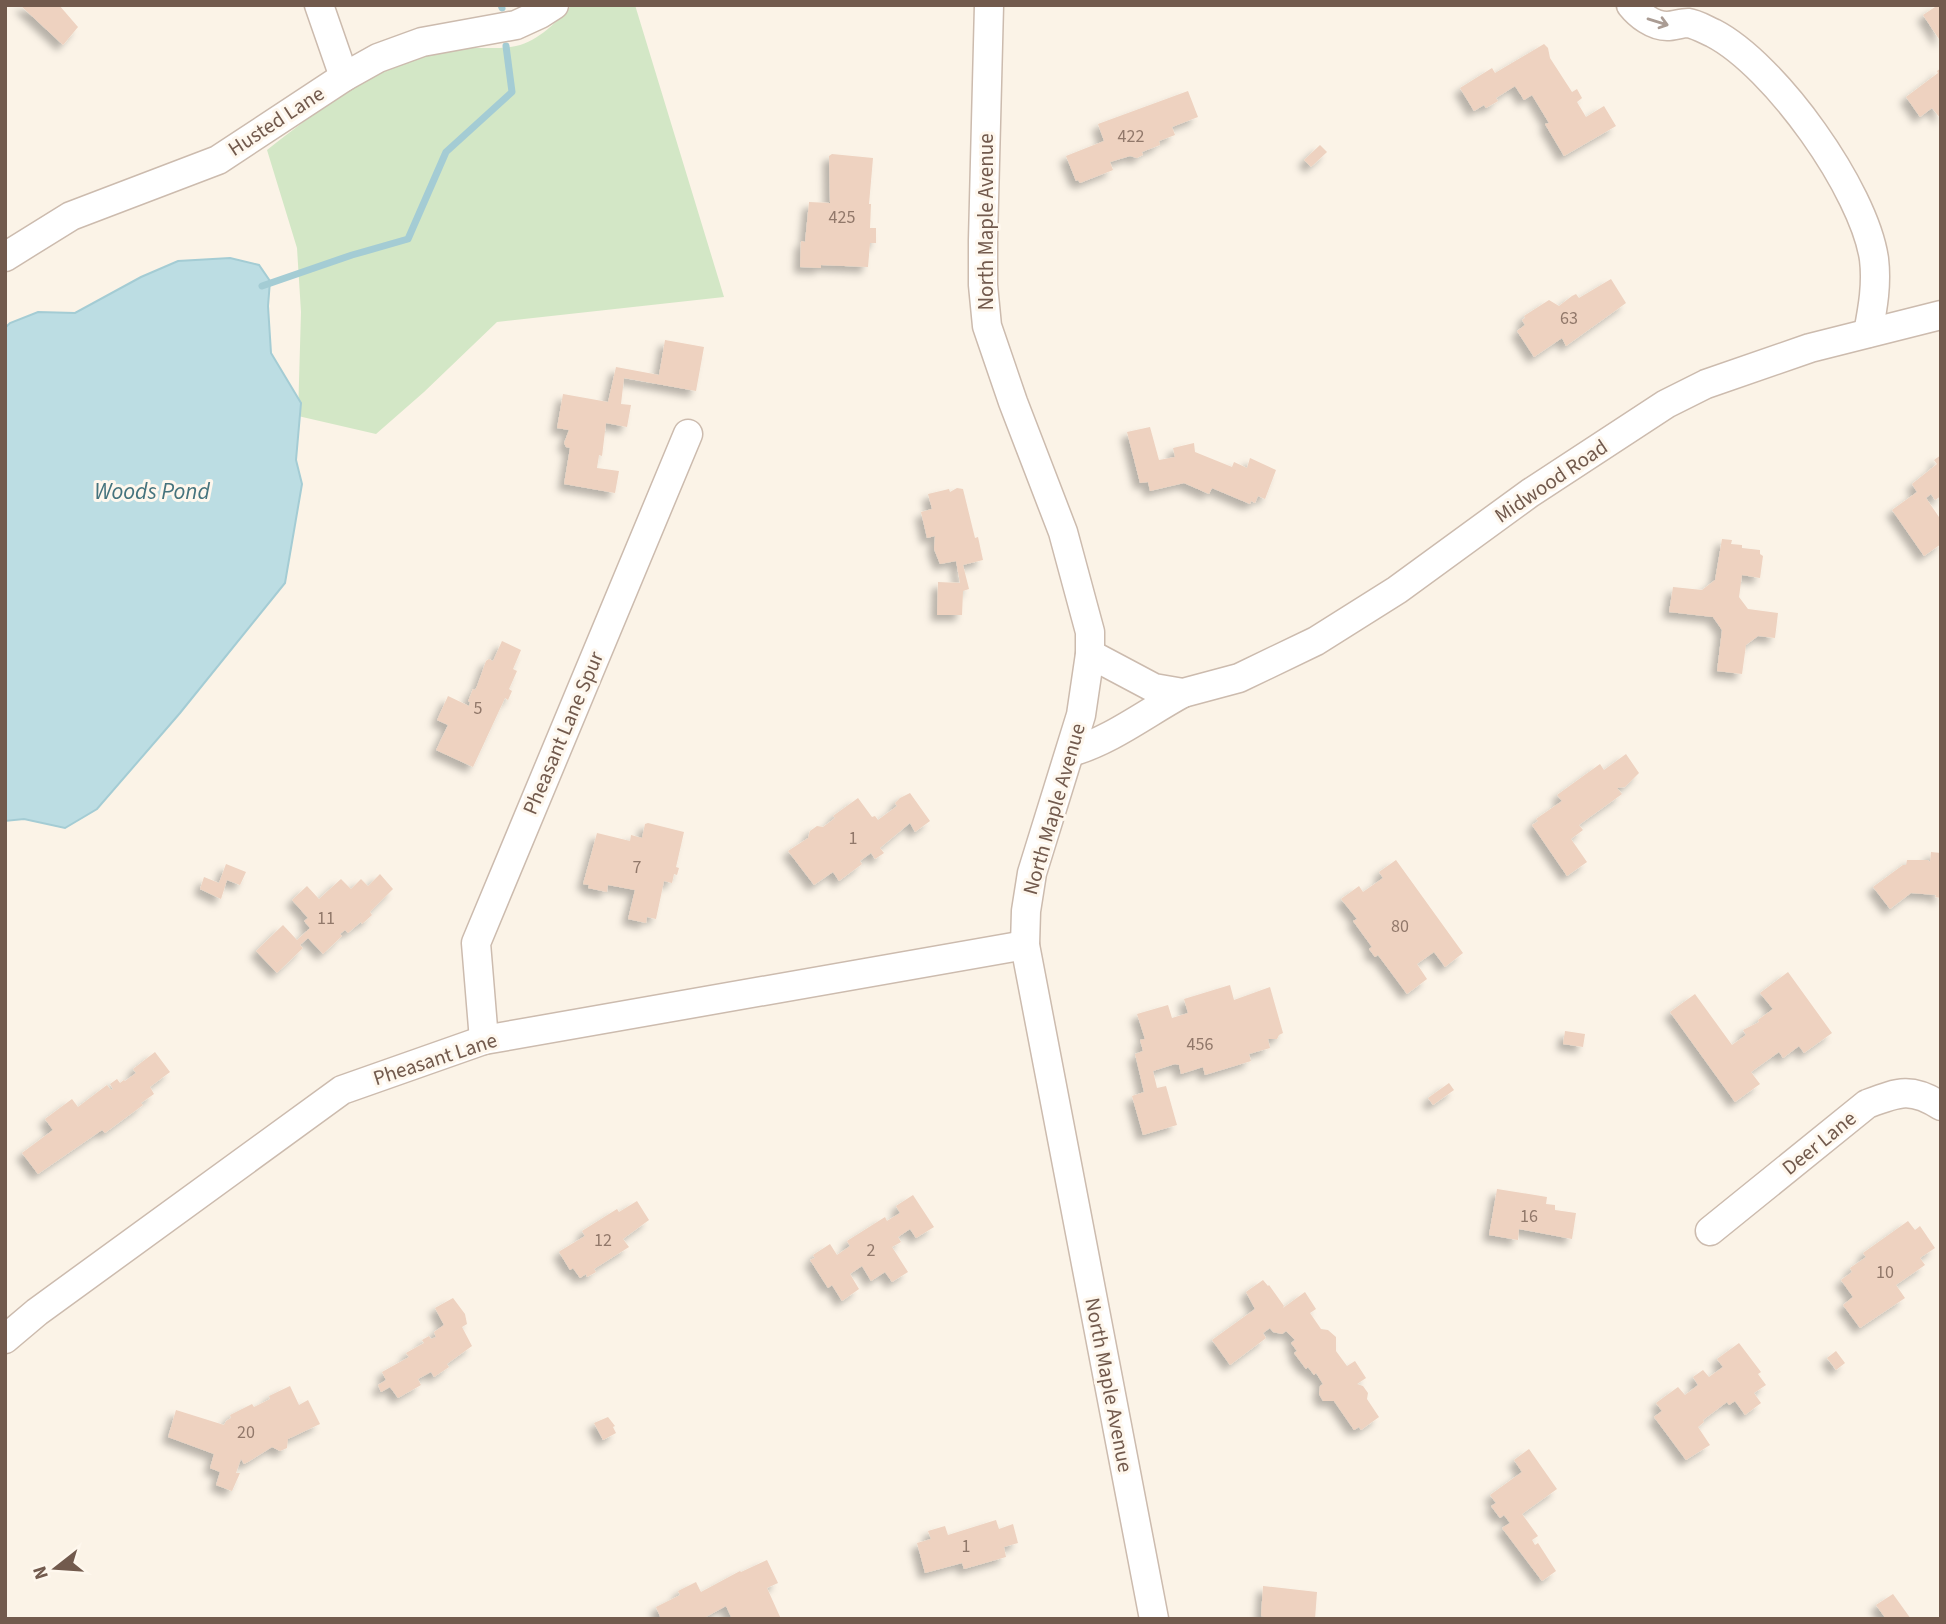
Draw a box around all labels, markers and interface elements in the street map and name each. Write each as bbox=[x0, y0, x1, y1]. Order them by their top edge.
one-way arrow bbox=[1646, 17, 1668, 30]
street label: Husted Lane bbox=[222, 79, 330, 163]
house number: 422 bbox=[1118, 124, 1144, 149]
street label: North Maple Avenue bbox=[971, 133, 1001, 311]
house number: 425 bbox=[829, 205, 855, 230]
house number: 63 bbox=[1560, 306, 1578, 331]
street label: Midwood Road bbox=[1488, 432, 1614, 530]
water label: Woods Pond bbox=[94, 475, 210, 508]
street label: Pheasant Lane Spur bbox=[515, 646, 611, 819]
house number: 5 bbox=[474, 696, 483, 721]
street label: North Maple Avenue bbox=[1015, 720, 1093, 898]
house number: 1 bbox=[849, 826, 857, 851]
house number: 7 bbox=[633, 855, 642, 880]
house number: 11 bbox=[317, 906, 335, 931]
house number: 80 bbox=[1391, 914, 1409, 939]
street label: Pheasant Lane bbox=[369, 1025, 501, 1093]
house number: 456 bbox=[1187, 1032, 1213, 1057]
street label: Deer Lane bbox=[1775, 1104, 1863, 1182]
house number: 16 bbox=[1520, 1204, 1538, 1229]
house number: 12 bbox=[594, 1228, 612, 1253]
house number: 2 bbox=[867, 1238, 876, 1263]
house number: 10 bbox=[1876, 1260, 1894, 1285]
street label: North Maple Avenue bbox=[1077, 1295, 1141, 1475]
house number: 20 bbox=[237, 1420, 255, 1445]
north arrow bbox=[21, 1533, 91, 1603]
house number: 1 bbox=[962, 1534, 970, 1559]
text: N bbox=[26, 1563, 56, 1583]

